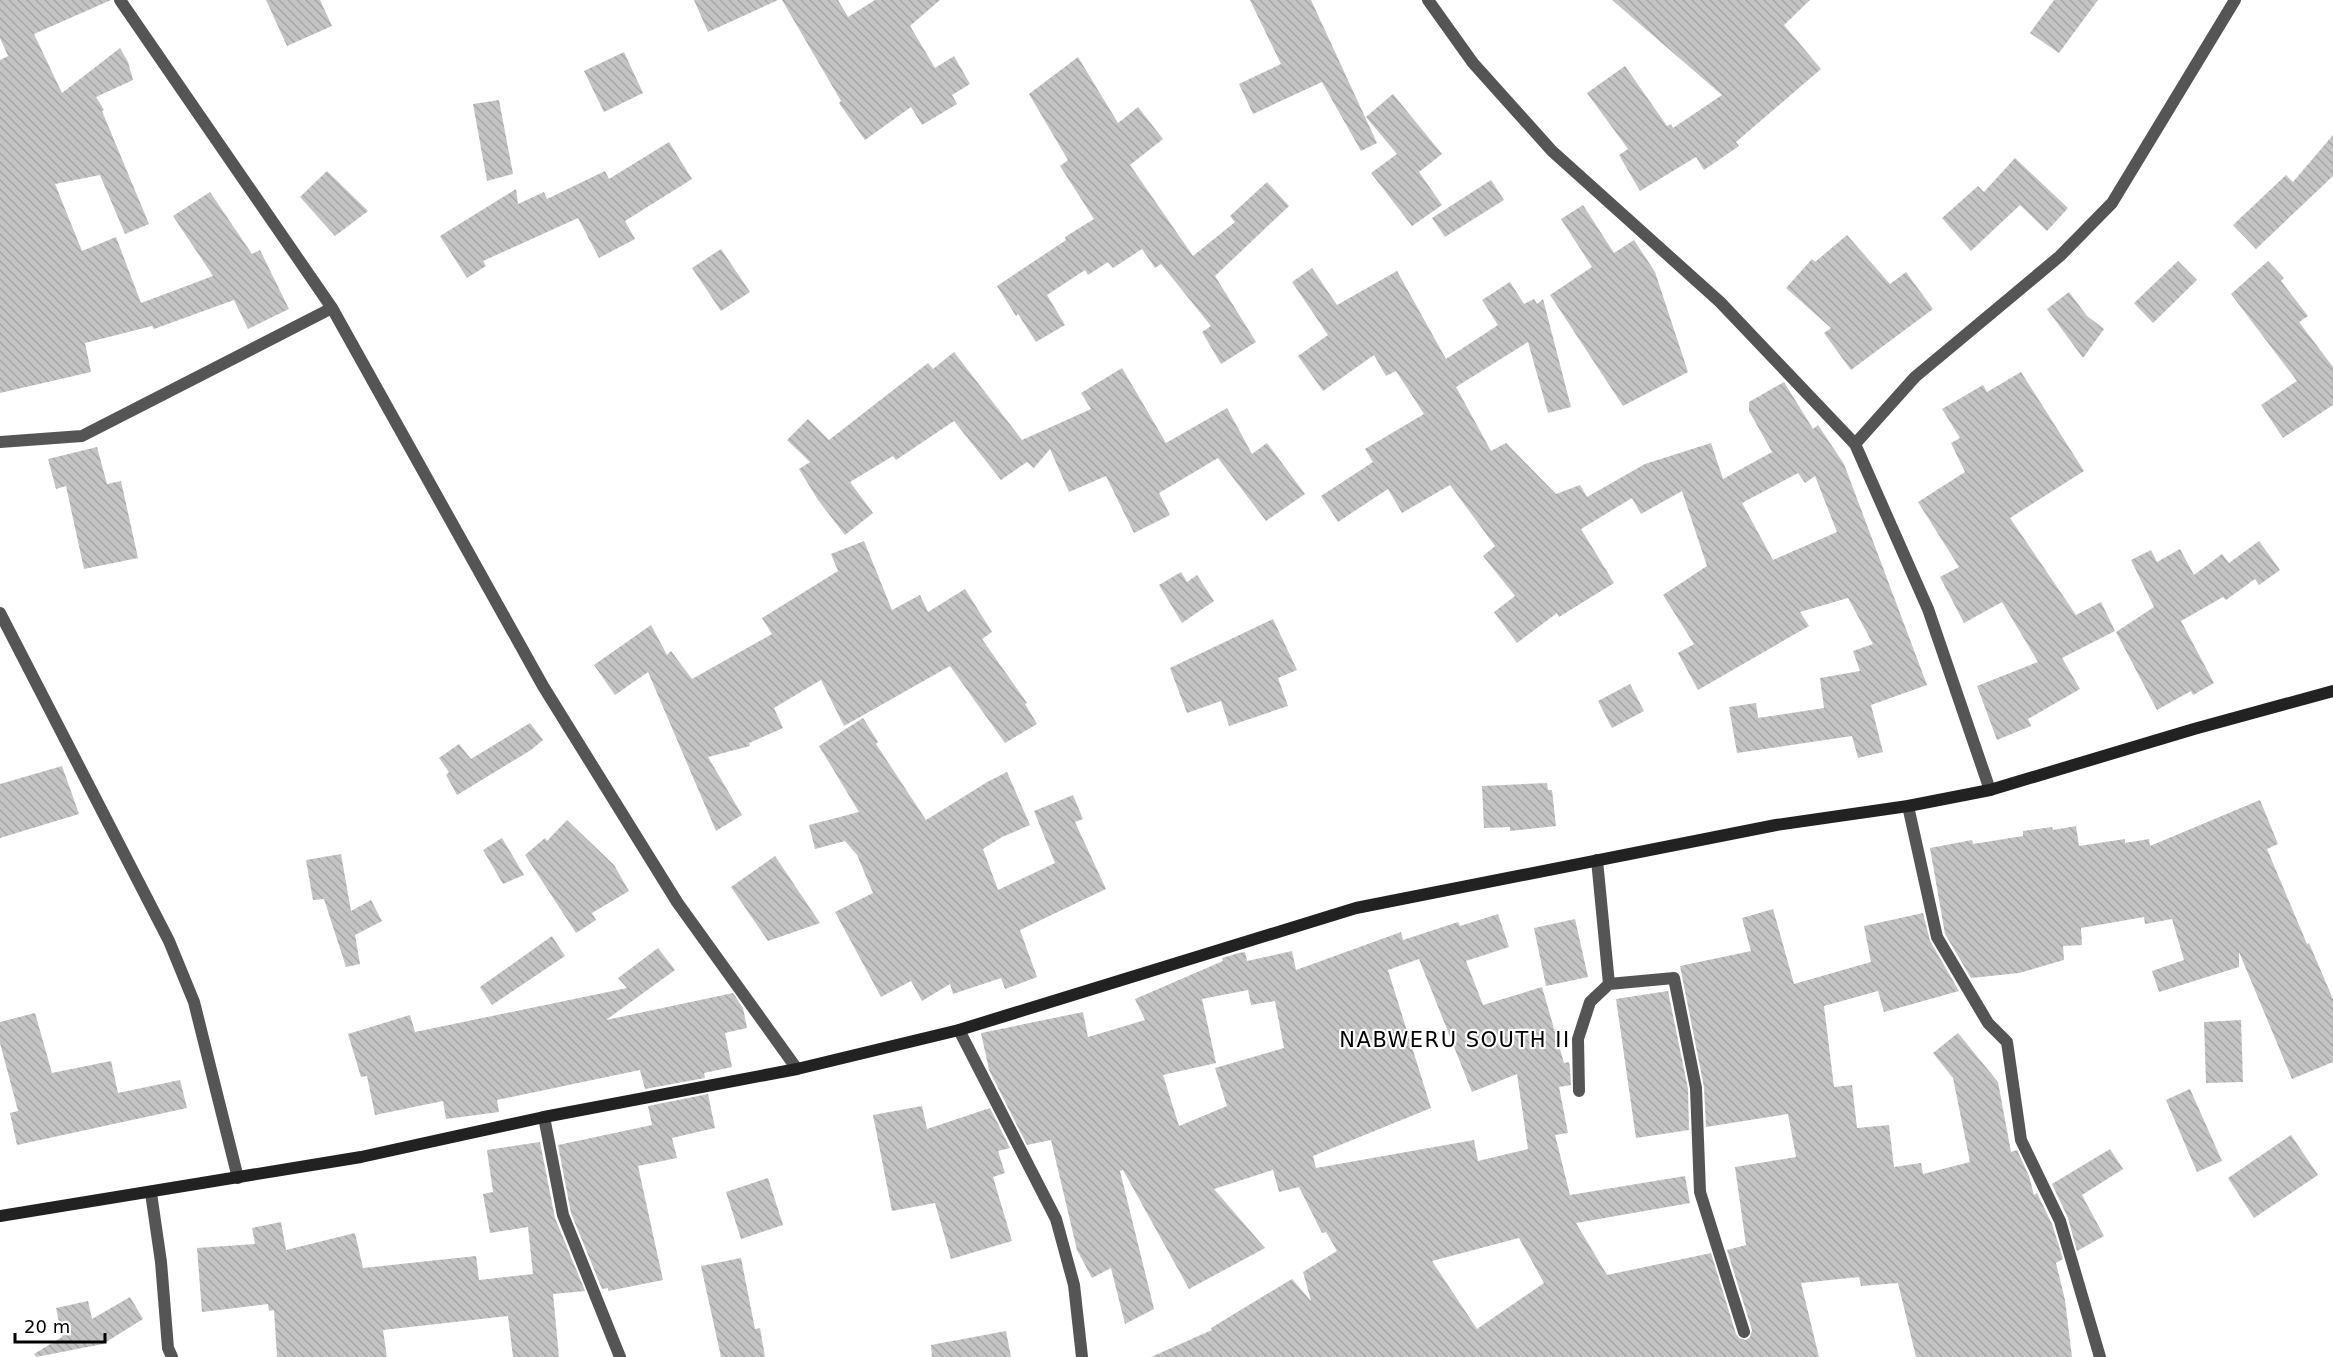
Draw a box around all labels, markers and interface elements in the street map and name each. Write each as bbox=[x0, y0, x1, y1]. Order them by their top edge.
district label: NABWERU SOUTH II bbox=[1339, 1028, 1571, 1052]
scale bar bbox=[15, 1306, 105, 1344]
text: 20 m bbox=[24, 1316, 70, 1337]

